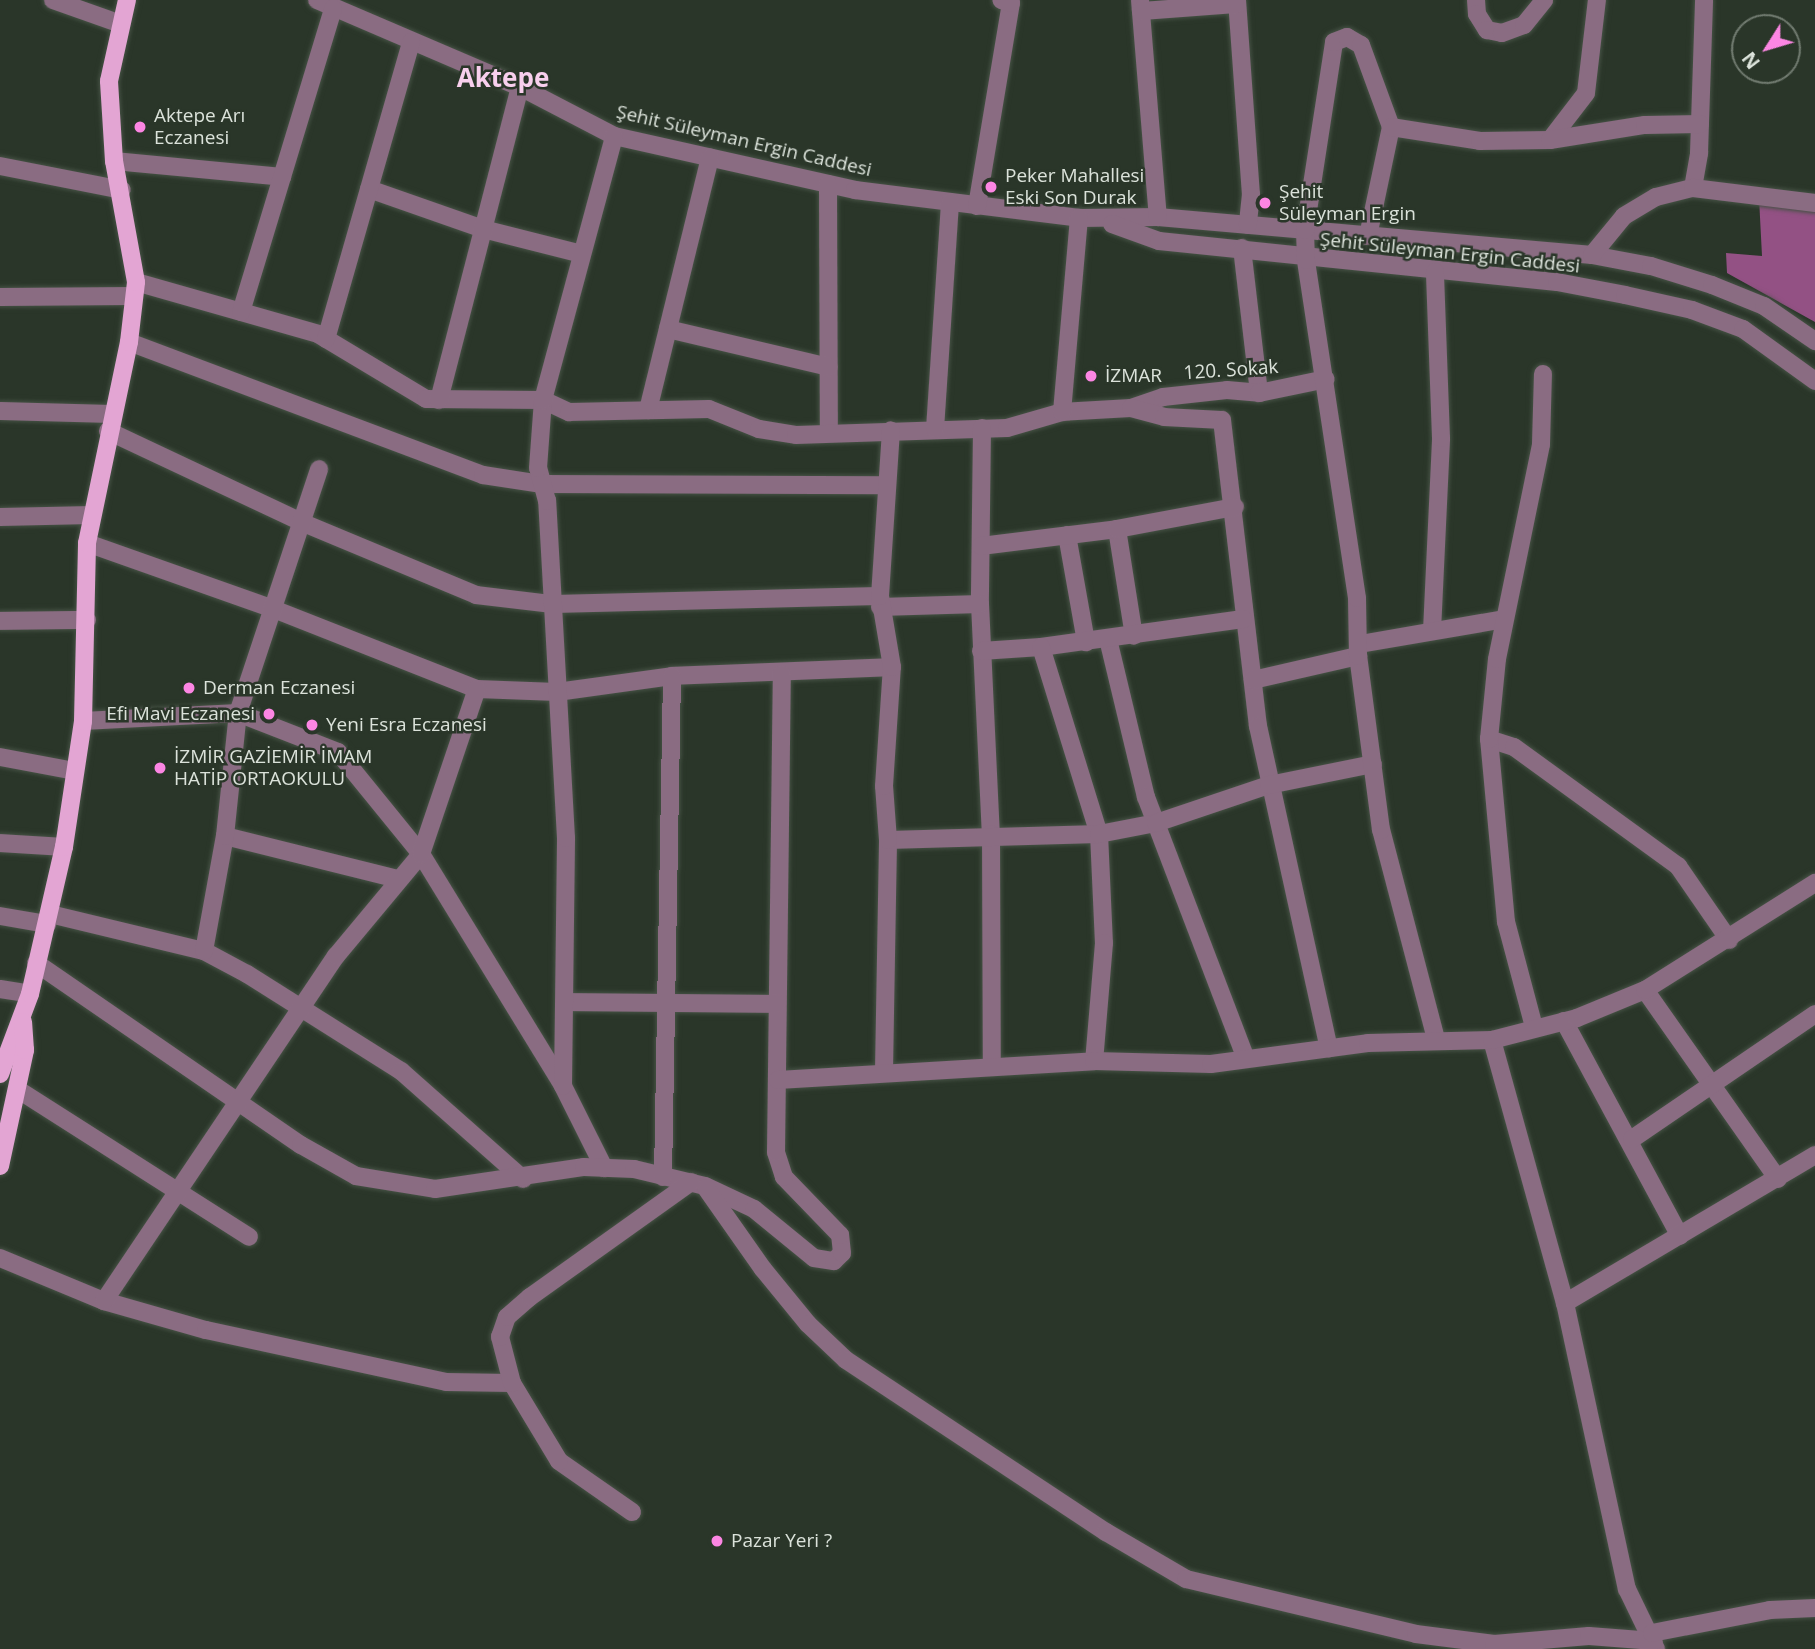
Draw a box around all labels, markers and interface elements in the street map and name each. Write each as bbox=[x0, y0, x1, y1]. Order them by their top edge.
north arrow bbox=[1731, 14, 1801, 84]
text: N bbox=[1736, 46, 1766, 74]
district label: Aktepe bbox=[457, 62, 549, 94]
street label: Şehit Süleyman Ergin Caddesi bbox=[614, 100, 874, 182]
place label: Aktepe Arı Eczanesi bbox=[154, 105, 245, 149]
marker: Aktepe Arı Eczanesi bbox=[132, 119, 148, 135]
place label: Peker Mahallesi Eski Son Durak bbox=[1005, 165, 1144, 209]
marker: Peker Mahallesi Eski Son Durak bbox=[983, 179, 999, 195]
place label: Şehit Süleyman Ergin bbox=[1279, 181, 1416, 225]
marker: Şehit Süleyman Ergin bbox=[1257, 195, 1273, 211]
street label: Şehit Süleyman Ergin Caddesi bbox=[1319, 228, 1581, 278]
street label: 120. Sokak bbox=[1183, 355, 1279, 385]
place label: İZMAR bbox=[1105, 365, 1162, 387]
marker: İZMAR bbox=[1083, 368, 1099, 384]
place label: Derman Eczanesi bbox=[203, 677, 355, 699]
marker: Derman Eczanesi bbox=[181, 680, 197, 696]
place label: Efi Mavi Eczanesi bbox=[106, 703, 255, 725]
marker: Efi Mavi Eczanesi bbox=[261, 706, 277, 722]
place label: Yeni Esra Eczanesi bbox=[326, 714, 487, 736]
marker: Yeni Esra Eczanesi bbox=[304, 717, 320, 733]
place label: İZMİR GAZİEMİR İMAM HATİP ORTAOKULU bbox=[174, 746, 372, 790]
marker: İZMİR GAZİEMİR İMAM HATİP ORTAOKULU bbox=[152, 760, 168, 776]
place label: Pazar Yeri ? bbox=[731, 1530, 832, 1552]
marker: Pazar Yeri ? bbox=[709, 1533, 725, 1549]

